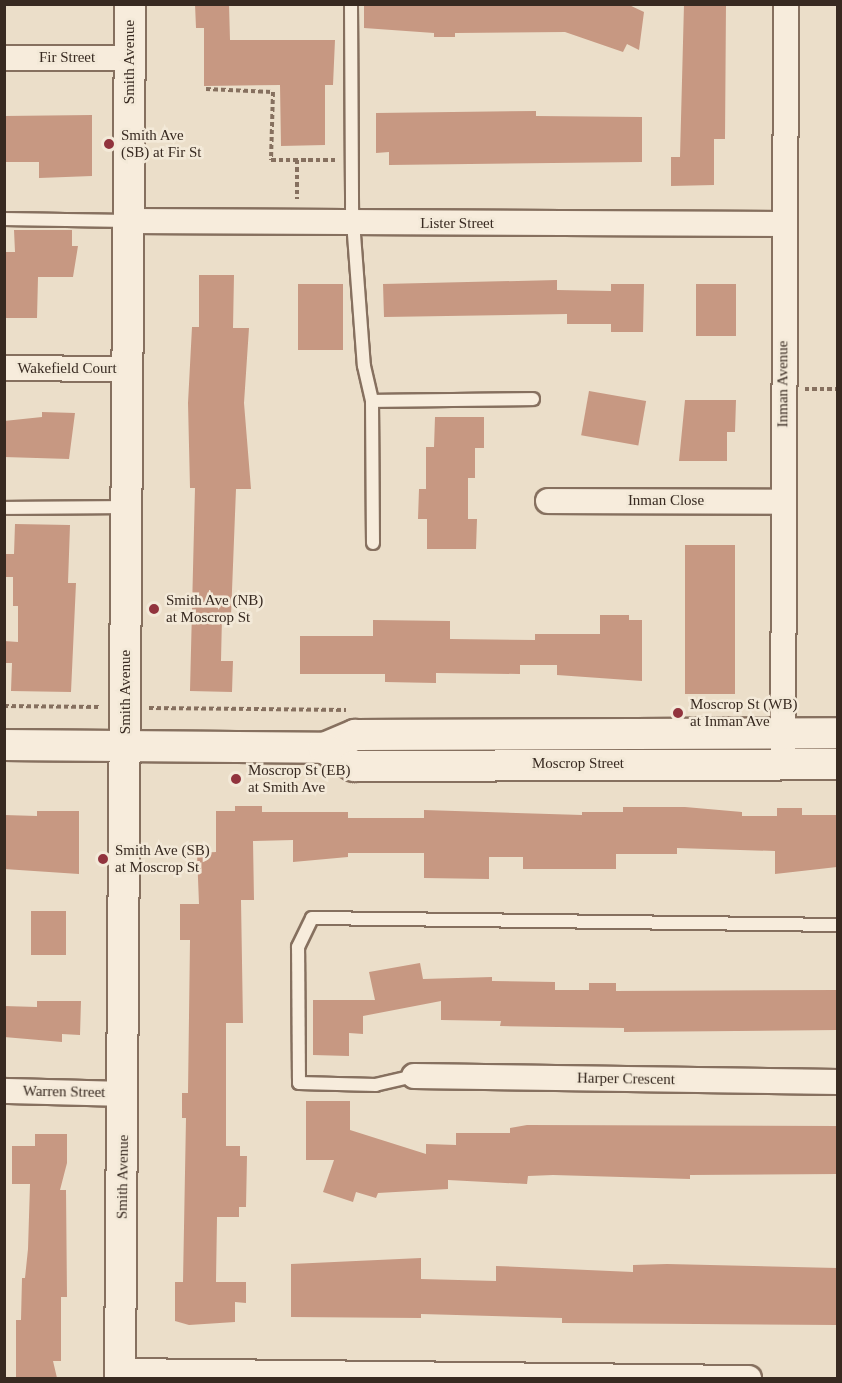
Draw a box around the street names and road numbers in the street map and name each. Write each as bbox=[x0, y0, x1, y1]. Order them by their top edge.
street label: Smith Avenue bbox=[121, 19, 139, 105]
street label: Fir Street bbox=[39, 49, 95, 67]
street label: Lister Street bbox=[420, 215, 494, 233]
street label: Inman Avenue bbox=[774, 340, 792, 428]
street label: Wakefield Court bbox=[17, 360, 117, 378]
street label: Inman Close bbox=[628, 492, 704, 510]
street label: Smith Avenue bbox=[117, 649, 135, 735]
street label: Moscrop Street bbox=[532, 755, 624, 773]
street label: Harper Crescent bbox=[577, 1069, 675, 1089]
street label: Warren Street bbox=[23, 1082, 105, 1102]
street label: Smith Avenue bbox=[113, 1134, 133, 1220]

